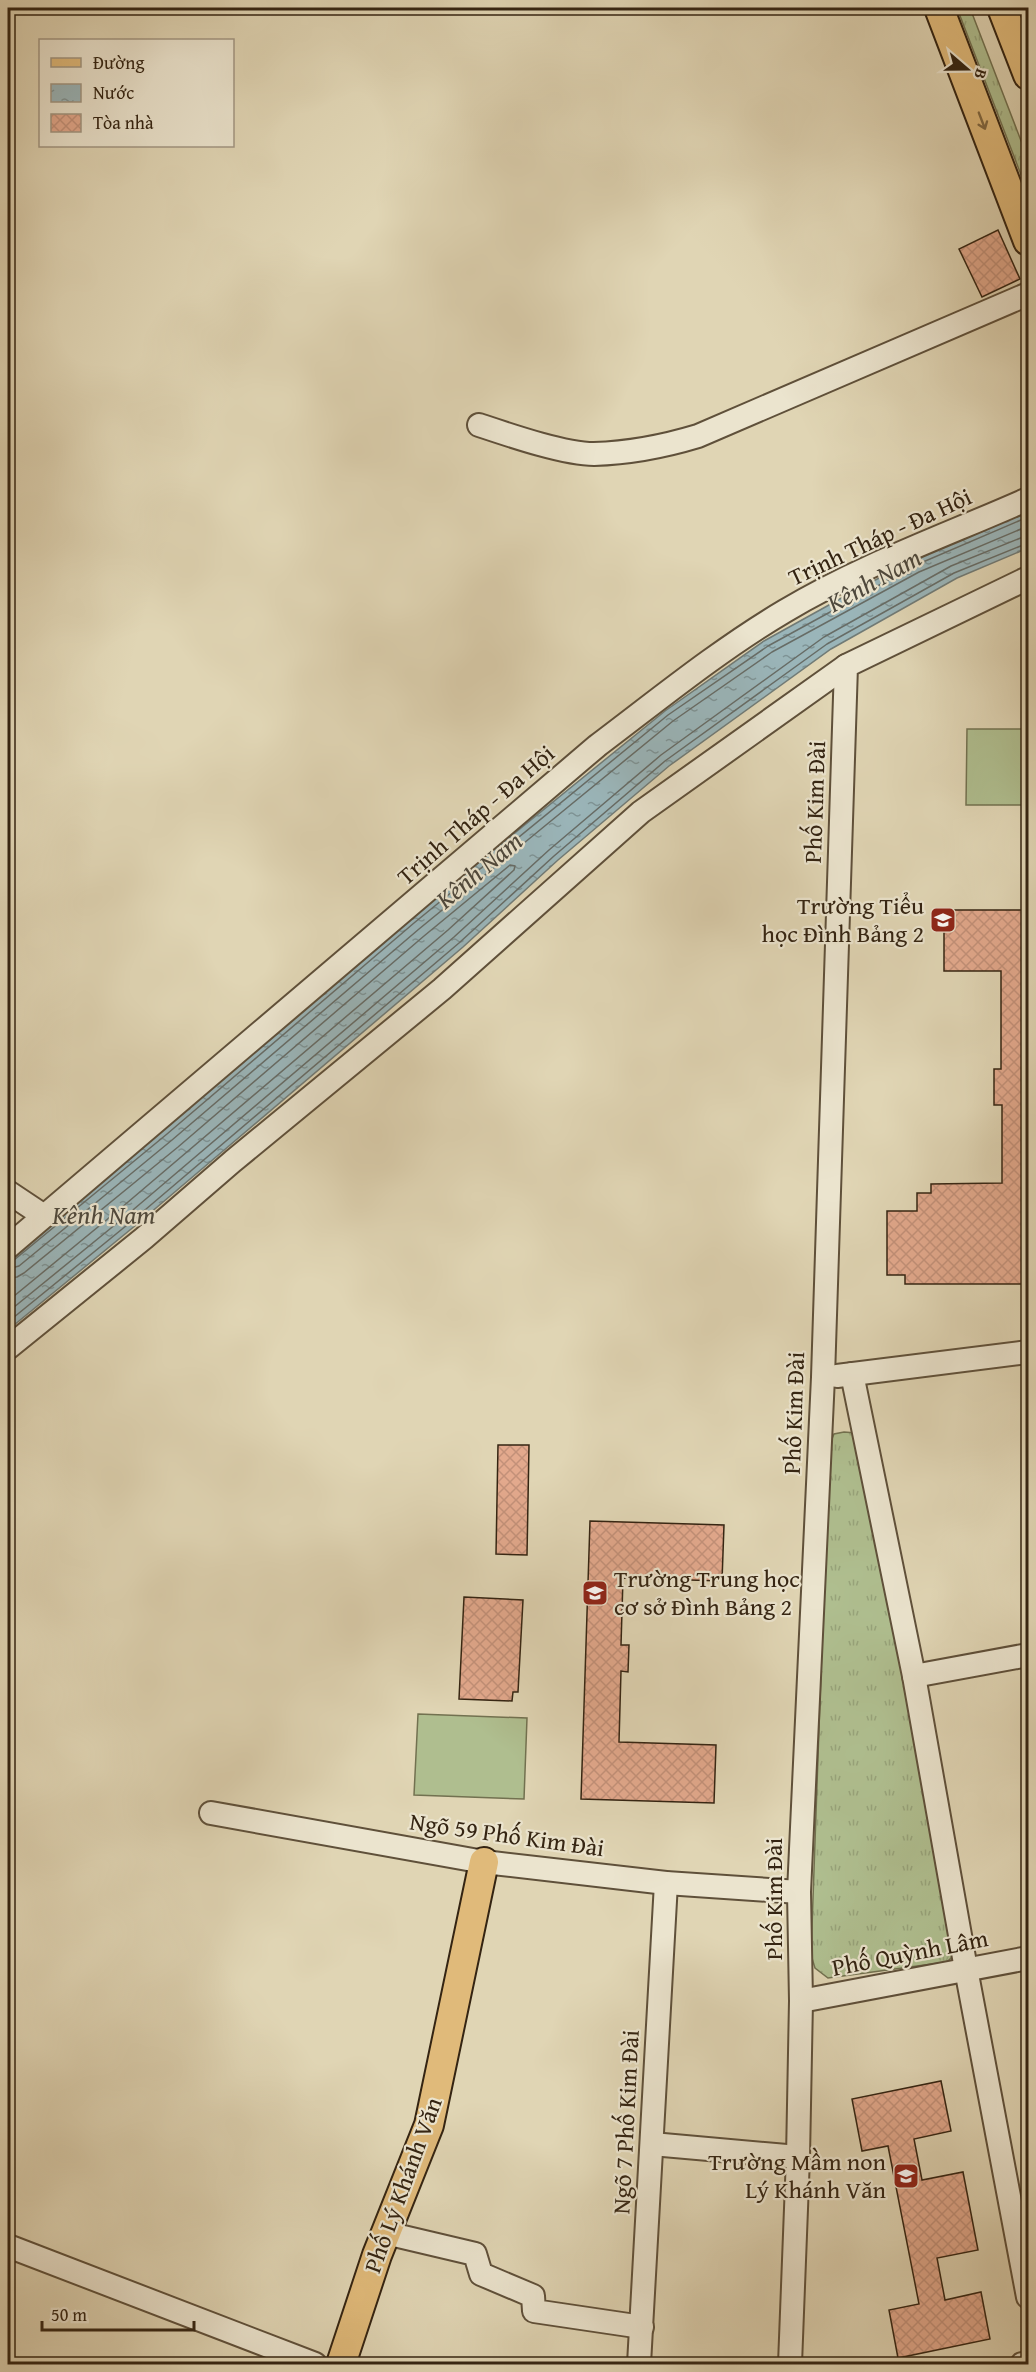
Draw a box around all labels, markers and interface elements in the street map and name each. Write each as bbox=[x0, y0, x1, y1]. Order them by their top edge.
legend bbox=[39, 39, 234, 147]
north arrow bbox=[937, 39, 997, 99]
text: Đường bbox=[93, 49, 144, 76]
text: B bbox=[968, 65, 994, 83]
text: Nước bbox=[93, 79, 134, 106]
text: Tòa nhà bbox=[93, 109, 154, 136]
one-way arrow bbox=[977, 111, 988, 130]
street label: Trịnh Tháp - Đa Hội bbox=[782, 479, 977, 594]
water label: Kênh Nam bbox=[818, 537, 928, 622]
street label: Trịnh Tháp - Đa Hội bbox=[389, 736, 562, 893]
street label: Phố Kim Đài bbox=[795, 740, 834, 864]
water label: Kênh Nam bbox=[426, 821, 531, 918]
place label: Trường Tiểu học Đình Bảng 2 bbox=[762, 888, 924, 951]
school or university icon: Trường Tiểu học Đình Bảng 2 bbox=[928, 905, 958, 935]
water label: Kênh Nam bbox=[51, 1195, 156, 1234]
street label: Phố Kim Đài bbox=[774, 1351, 813, 1475]
place label: Trường Trung học cơ sở Đình Bảng 2 bbox=[614, 1561, 800, 1624]
school or university icon: Trường Trung học cơ sở Đình Bảng 2 bbox=[580, 1578, 610, 1608]
street label: Ngõ 59 Phố Kim Đài bbox=[408, 1804, 607, 1866]
street label: Phố Kim Đài bbox=[756, 1838, 791, 1960]
street label: Phố Quỳnh Lâm bbox=[829, 1920, 991, 1985]
street label: Ngõ 7 Phố Kim Đài bbox=[603, 2029, 648, 2215]
street label: Phố Lý Khánh Văn bbox=[355, 2092, 451, 2278]
place label: Trường Mầm non Lý Khánh Văn bbox=[708, 2144, 887, 2207]
school or university icon: Trường Mầm non Lý Khánh Văn bbox=[891, 2161, 921, 2191]
scale bar bbox=[42, 2294, 194, 2332]
text: 50 m bbox=[51, 2301, 87, 2328]

